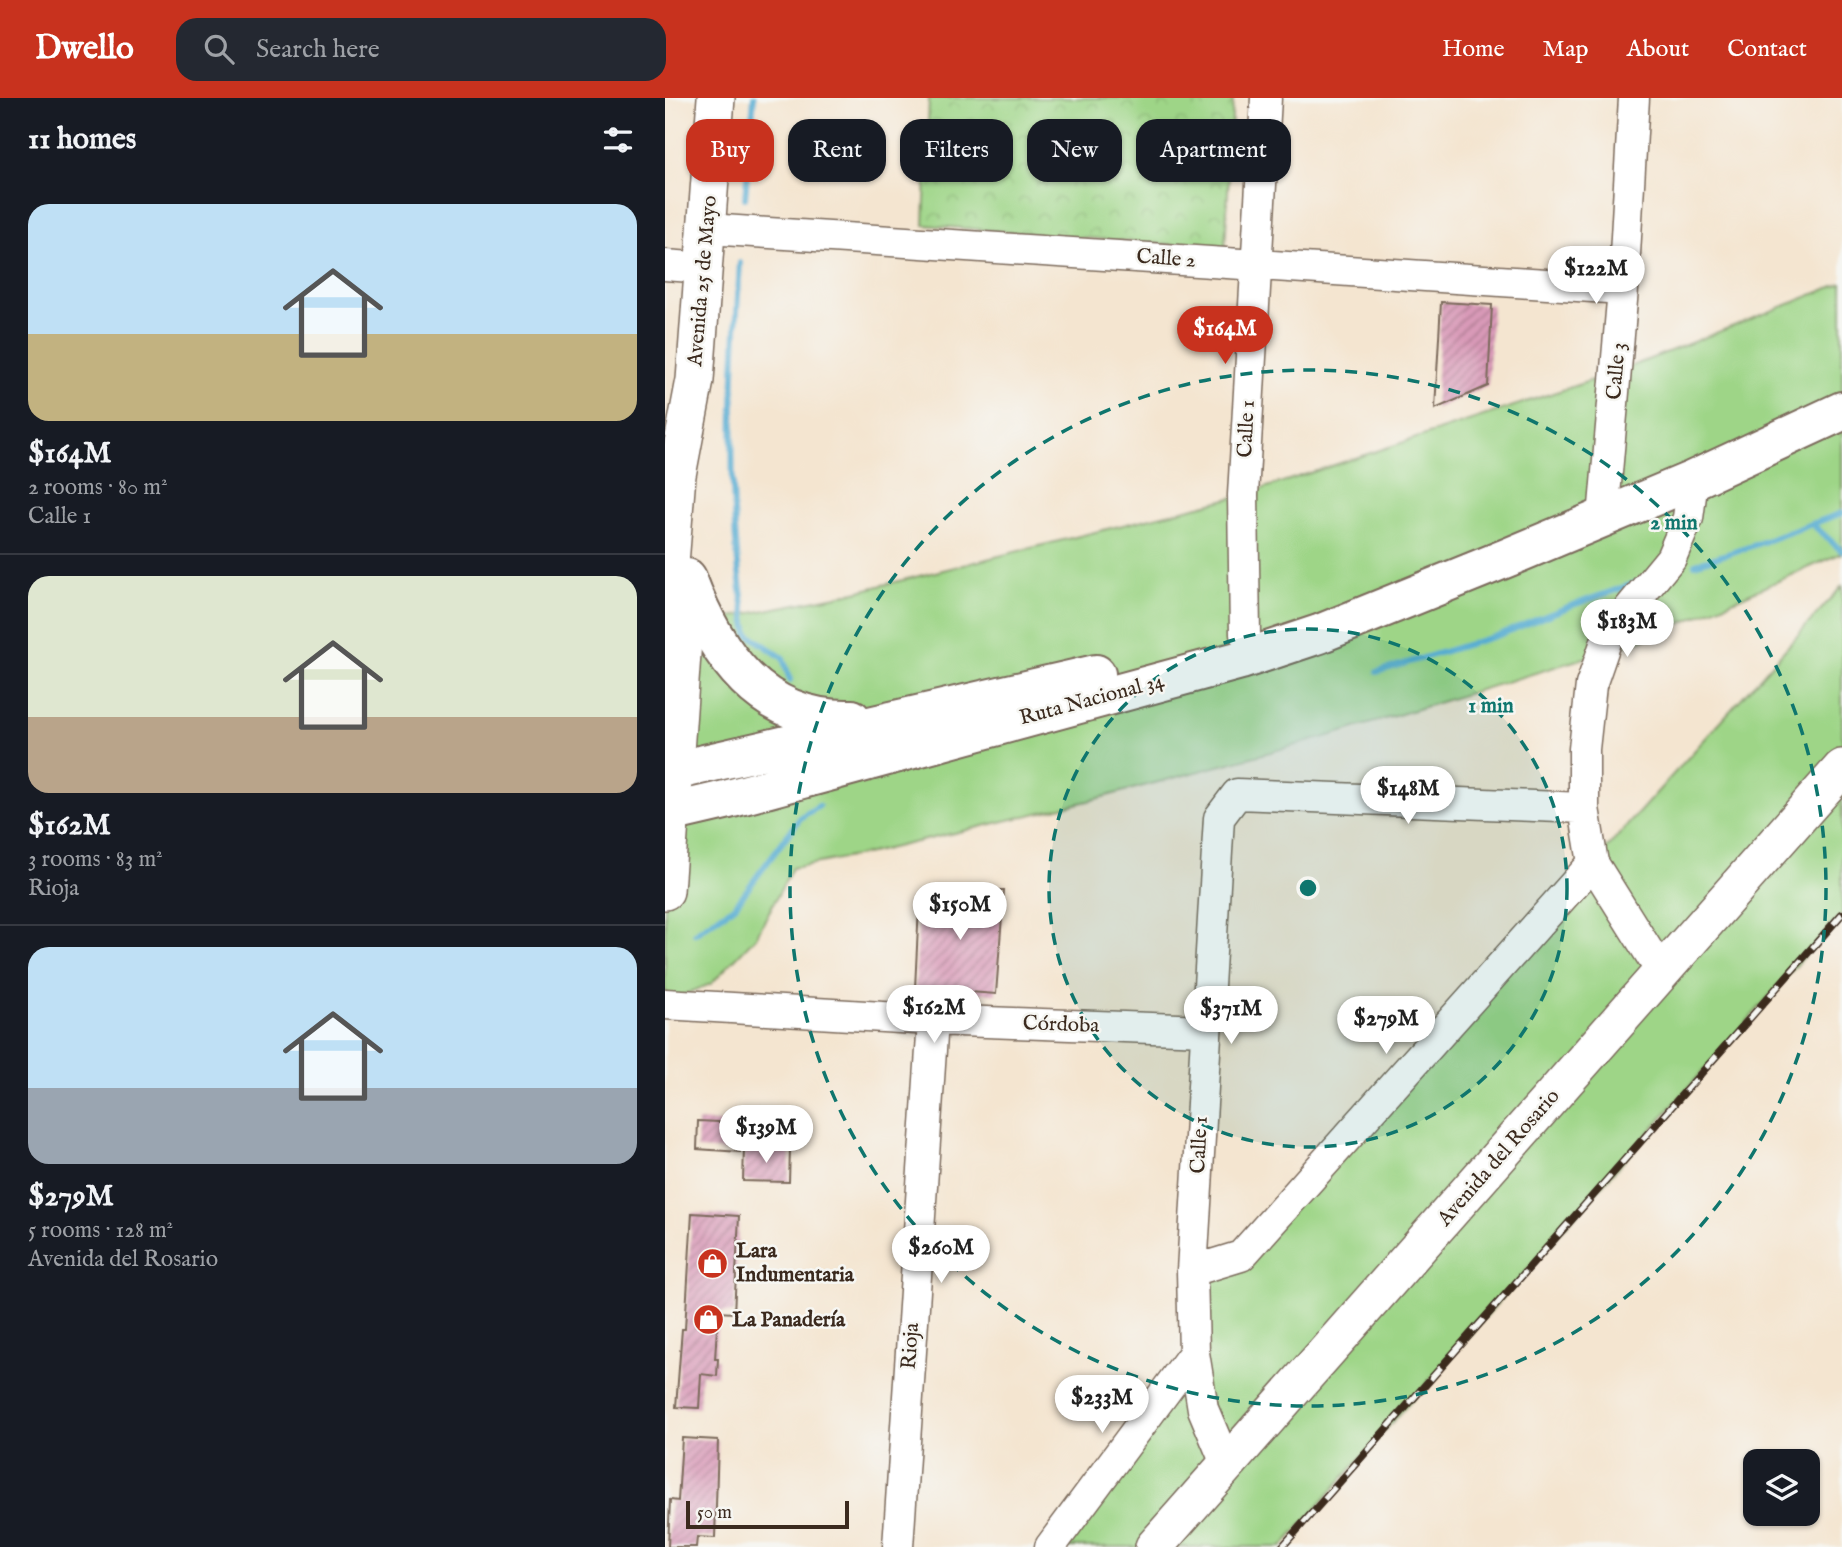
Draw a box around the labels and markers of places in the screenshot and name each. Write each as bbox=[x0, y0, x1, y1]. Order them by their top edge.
pin: $122M bbox=[1547, 246, 1645, 306]
pin: $164M bbox=[1176, 306, 1274, 366]
pin: $183M bbox=[1578, 600, 1676, 659]
pin: $148M bbox=[1359, 766, 1457, 826]
centre of rings bbox=[1296, 876, 1320, 900]
pin: $150M bbox=[911, 882, 1009, 942]
pin: $162M bbox=[885, 986, 983, 1045]
pin: $371M bbox=[1182, 986, 1280, 1046]
pin: $279M bbox=[1337, 996, 1435, 1056]
pin: $139M bbox=[717, 1105, 815, 1165]
pin: $260M bbox=[892, 1226, 990, 1285]
place label: Lara Indumentaria bbox=[736, 1238, 855, 1289]
shop icon: Lara Indumentaria bbox=[696, 1246, 730, 1280]
shop icon: La Panadería bbox=[692, 1303, 726, 1337]
place label: La Panadería bbox=[732, 1307, 846, 1334]
pin: $233M bbox=[1053, 1376, 1151, 1435]

